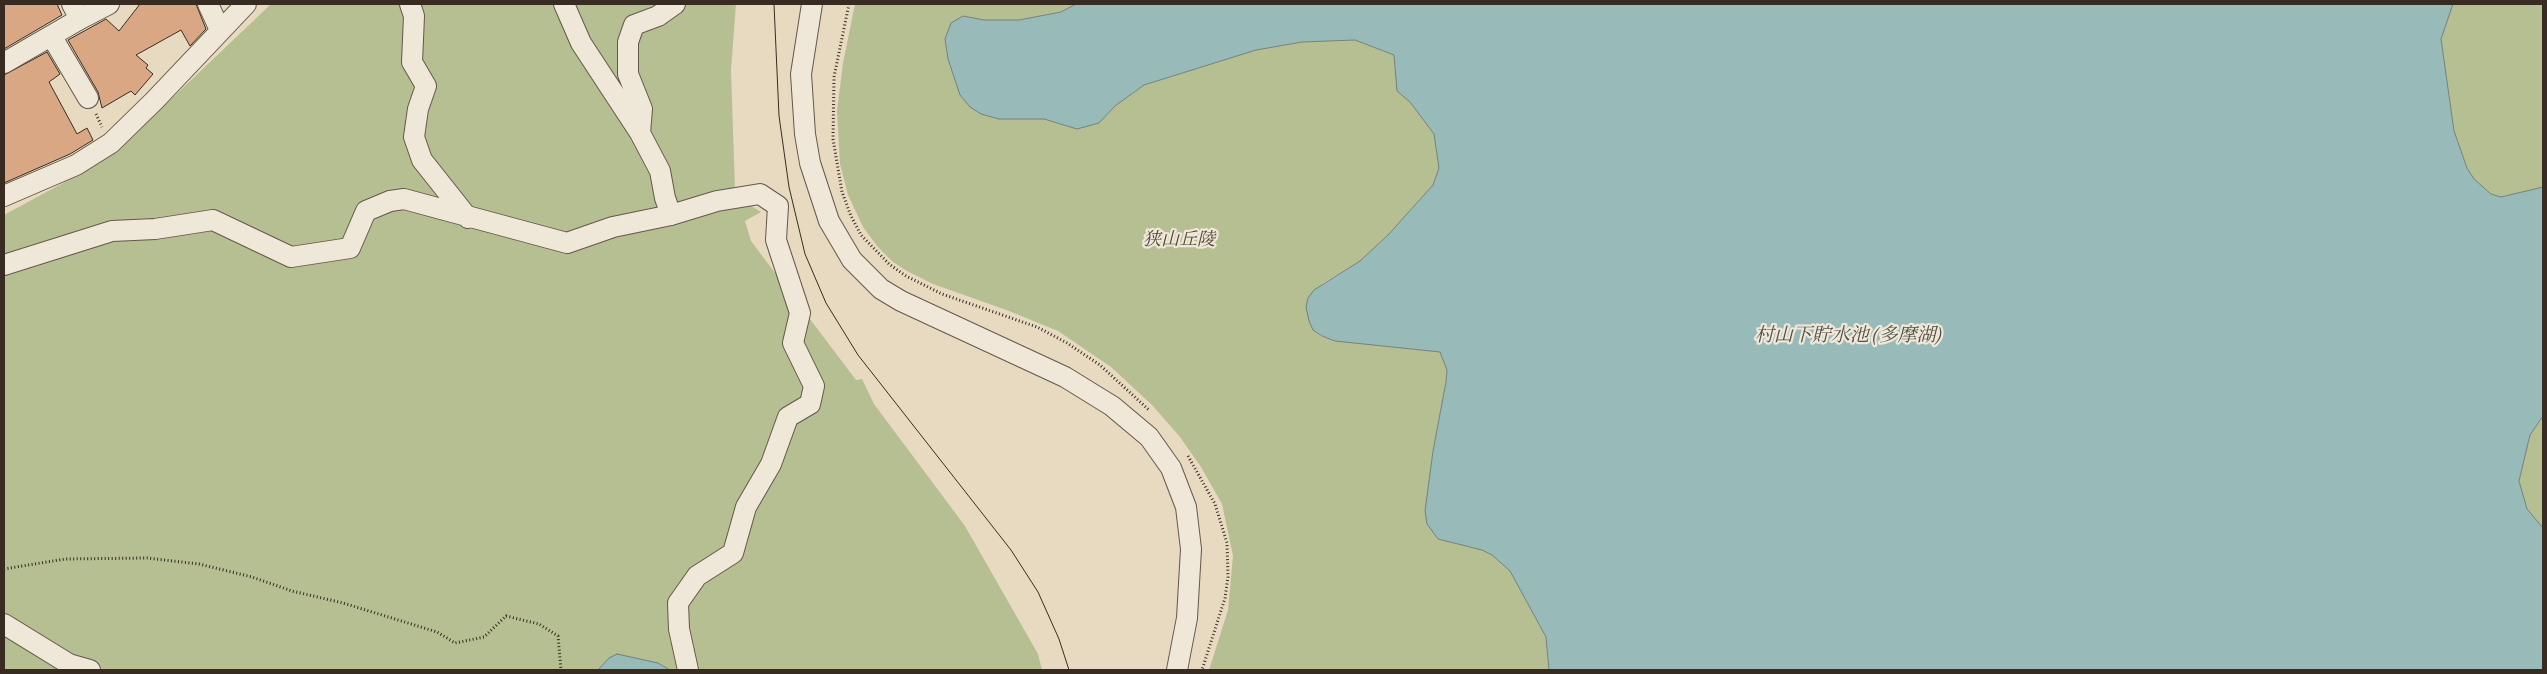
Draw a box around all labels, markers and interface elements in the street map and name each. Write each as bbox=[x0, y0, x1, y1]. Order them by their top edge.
park label: 狭山丘陵 bbox=[1143, 229, 1215, 251]
water label: 村山下貯水池 (多摩湖) bbox=[1755, 325, 1941, 347]

